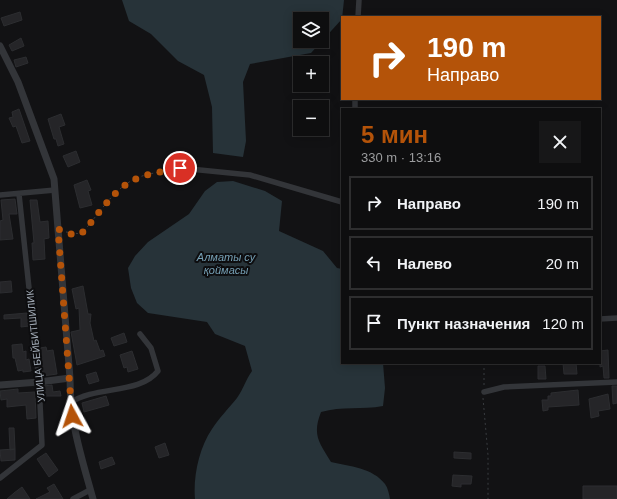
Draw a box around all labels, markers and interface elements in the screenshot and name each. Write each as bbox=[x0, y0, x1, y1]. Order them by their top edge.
map controls bbox=[293, 12, 329, 136]
button: layers bbox=[293, 12, 329, 48]
icon: right bbox=[361, 32, 413, 84]
text: 190 m bbox=[427, 32, 506, 63]
button: + bbox=[293, 56, 329, 92]
text: Направо bbox=[427, 65, 499, 85]
button: − bbox=[293, 100, 329, 136]
text: 5 мин bbox=[361, 121, 428, 148]
button: close bbox=[539, 121, 581, 163]
text: 330 m · 13:16 bbox=[361, 150, 441, 165]
pin bbox=[163, 151, 197, 185]
icon: arrive bbox=[169, 157, 191, 179]
icon: right bbox=[363, 192, 385, 214]
text: Направо bbox=[397, 195, 461, 212]
text: 190 m bbox=[537, 195, 579, 212]
water label: Алматы су қоймасы bbox=[196, 251, 257, 276]
icon: left bbox=[363, 252, 385, 274]
text: Налево bbox=[397, 255, 452, 272]
text: 20 m bbox=[546, 255, 579, 272]
street label: УЛИЦА БЕЙБИТШИЛИК bbox=[23, 289, 47, 403]
icon: arrive bbox=[363, 312, 385, 334]
text: Пункт назначения bbox=[397, 315, 530, 332]
text: 120 m bbox=[542, 315, 584, 332]
position arrow bbox=[51, 395, 93, 437]

